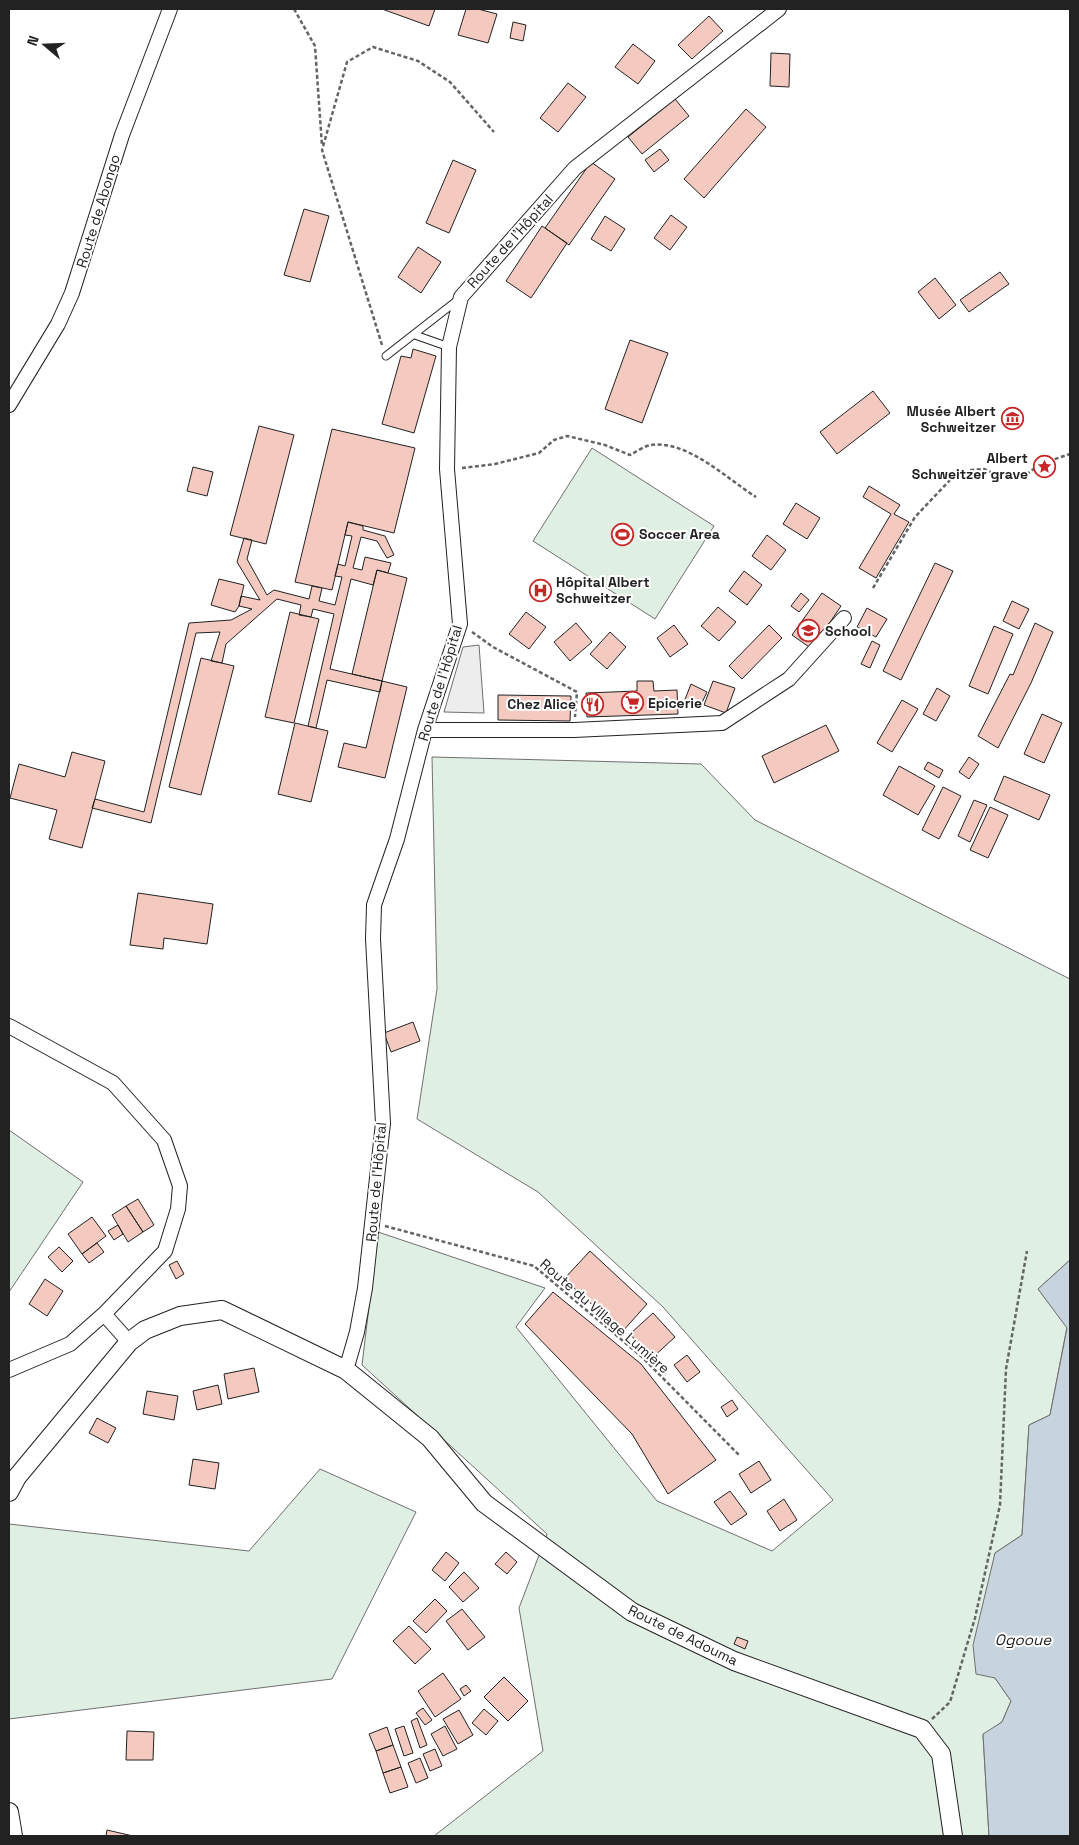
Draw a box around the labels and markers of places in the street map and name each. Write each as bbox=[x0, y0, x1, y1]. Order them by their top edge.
place label: Musée Albert Schweitzer bbox=[907, 402, 996, 436]
museum icon: Musée Albert Schweitzer bbox=[1000, 407, 1024, 431]
place label: Albert Schweitzer grave bbox=[912, 449, 1028, 483]
place icon: Albert Schweitzer grave bbox=[1032, 454, 1056, 478]
sports icon: Soccer Area bbox=[611, 522, 635, 546]
place label: Soccer Area bbox=[639, 525, 720, 543]
place label: Hôpital Albert Schweitzer bbox=[556, 573, 650, 607]
hospital icon: Hôpital Albert Schweitzer bbox=[528, 578, 552, 602]
school or university icon: School bbox=[797, 619, 821, 643]
place label: School bbox=[825, 622, 871, 640]
supermarket icon: Epicerie bbox=[620, 691, 644, 715]
restaurant icon: Chez Alice bbox=[580, 692, 604, 716]
place label: Epicerie bbox=[648, 694, 702, 712]
place label: Chez Alice bbox=[507, 695, 576, 713]

